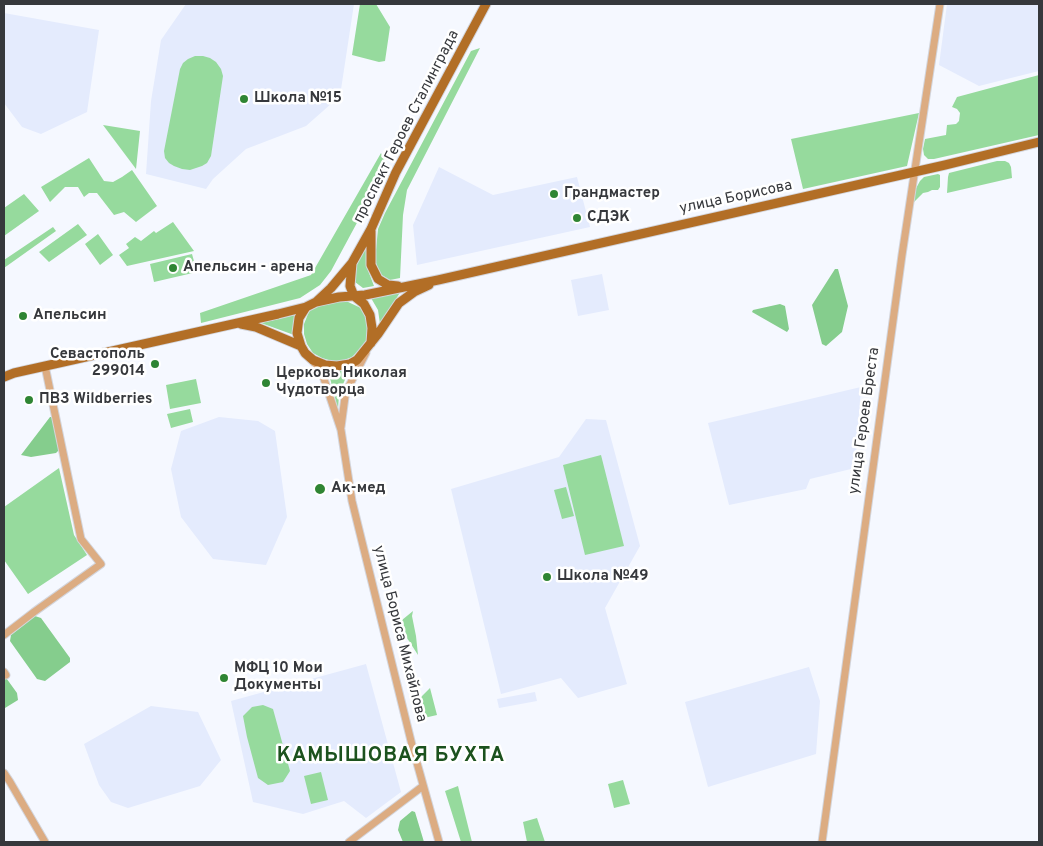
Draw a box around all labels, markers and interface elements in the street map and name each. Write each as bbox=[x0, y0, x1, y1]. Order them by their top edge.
street label: проспект Героев Сталинграда bbox=[350, 27, 464, 227]
place label: Школа №15 bbox=[254, 90, 342, 108]
marker: Школа №15 bbox=[238, 93, 250, 105]
street label: улица Борисова bbox=[678, 177, 794, 219]
place label: Грандмастер bbox=[564, 185, 660, 203]
marker: Грандмастер bbox=[548, 188, 560, 200]
place label: СДЭК bbox=[587, 209, 630, 227]
marker: СДЭК bbox=[571, 212, 583, 224]
place label: Апельсин - арена bbox=[183, 259, 314, 277]
marker: Апельсин - арена bbox=[167, 262, 179, 274]
place label: Апельсин bbox=[33, 307, 107, 325]
marker: Апельсин bbox=[17, 310, 29, 322]
place label: Севастополь 299014 bbox=[50, 346, 145, 381]
street label: улица Героев Бреста bbox=[846, 346, 884, 496]
marker: Севастополь 299014 bbox=[149, 358, 161, 370]
place label: Церковь Николая Чудотворца bbox=[276, 365, 407, 400]
marker: Церковь Николая Чудотворца bbox=[260, 377, 272, 389]
place label: ПВЗ Wildberries bbox=[39, 391, 152, 409]
marker: ПВЗ Wildberries bbox=[23, 394, 35, 406]
place label: Ак-мед bbox=[331, 480, 386, 498]
marker: Ак-мед bbox=[313, 482, 327, 496]
street label: улица Бориса Михайлова bbox=[368, 544, 430, 724]
place label: Школа №49 bbox=[557, 568, 649, 586]
marker: Школа №49 bbox=[541, 571, 553, 583]
place label: МФЦ 10 Мои Документы bbox=[234, 660, 323, 695]
marker: МФЦ 10 Мои Документы bbox=[218, 672, 230, 684]
district label: КАМЫШОВАЯ БУХТА bbox=[275, 745, 507, 769]

